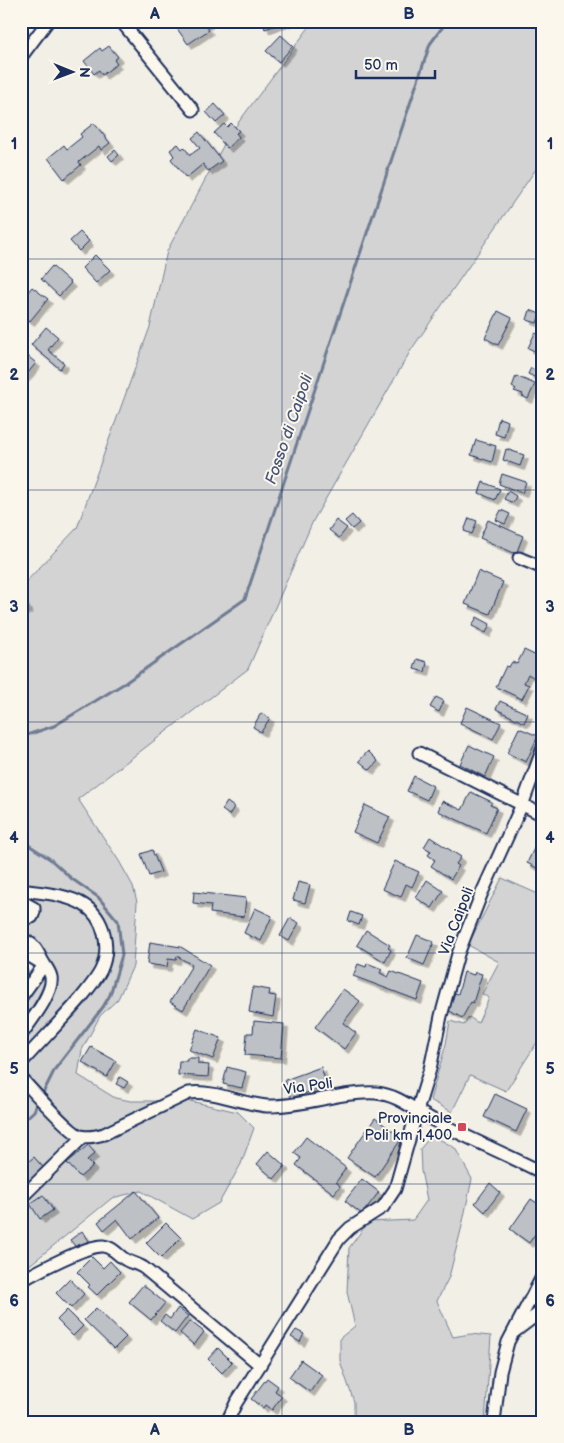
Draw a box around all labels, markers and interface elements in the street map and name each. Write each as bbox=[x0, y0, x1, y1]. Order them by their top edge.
text: A bbox=[149, 5, 160, 24]
text: B bbox=[403, 5, 415, 24]
north arrow bbox=[48, 48, 98, 98]
scale bar bbox=[356, 48, 435, 80]
text: 50 m bbox=[364, 56, 398, 75]
text: N bbox=[76, 67, 93, 78]
text: 1 bbox=[11, 135, 17, 154]
text: 1 bbox=[547, 135, 553, 154]
text: 2 bbox=[9, 366, 19, 385]
text: 2 bbox=[545, 366, 555, 385]
water label: Fosso di Caipoli bbox=[262, 371, 318, 487]
text: 3 bbox=[9, 598, 19, 617]
text: 3 bbox=[545, 598, 555, 617]
text: 4 bbox=[9, 829, 19, 848]
text: 4 bbox=[545, 829, 555, 848]
street label: Via Caipoli bbox=[435, 884, 478, 958]
text: 5 bbox=[9, 1060, 19, 1079]
text: 5 bbox=[545, 1060, 555, 1079]
street label: Via Poli bbox=[282, 1074, 334, 1099]
place label: Provinciale Poli km 1,400 bbox=[365, 1109, 452, 1145]
marker: Provinciale Poli km 1,400 bbox=[456, 1121, 468, 1133]
text: 6 bbox=[9, 1292, 19, 1311]
text: 6 bbox=[545, 1292, 555, 1311]
text: A bbox=[149, 1421, 160, 1440]
text: B bbox=[403, 1421, 415, 1440]

